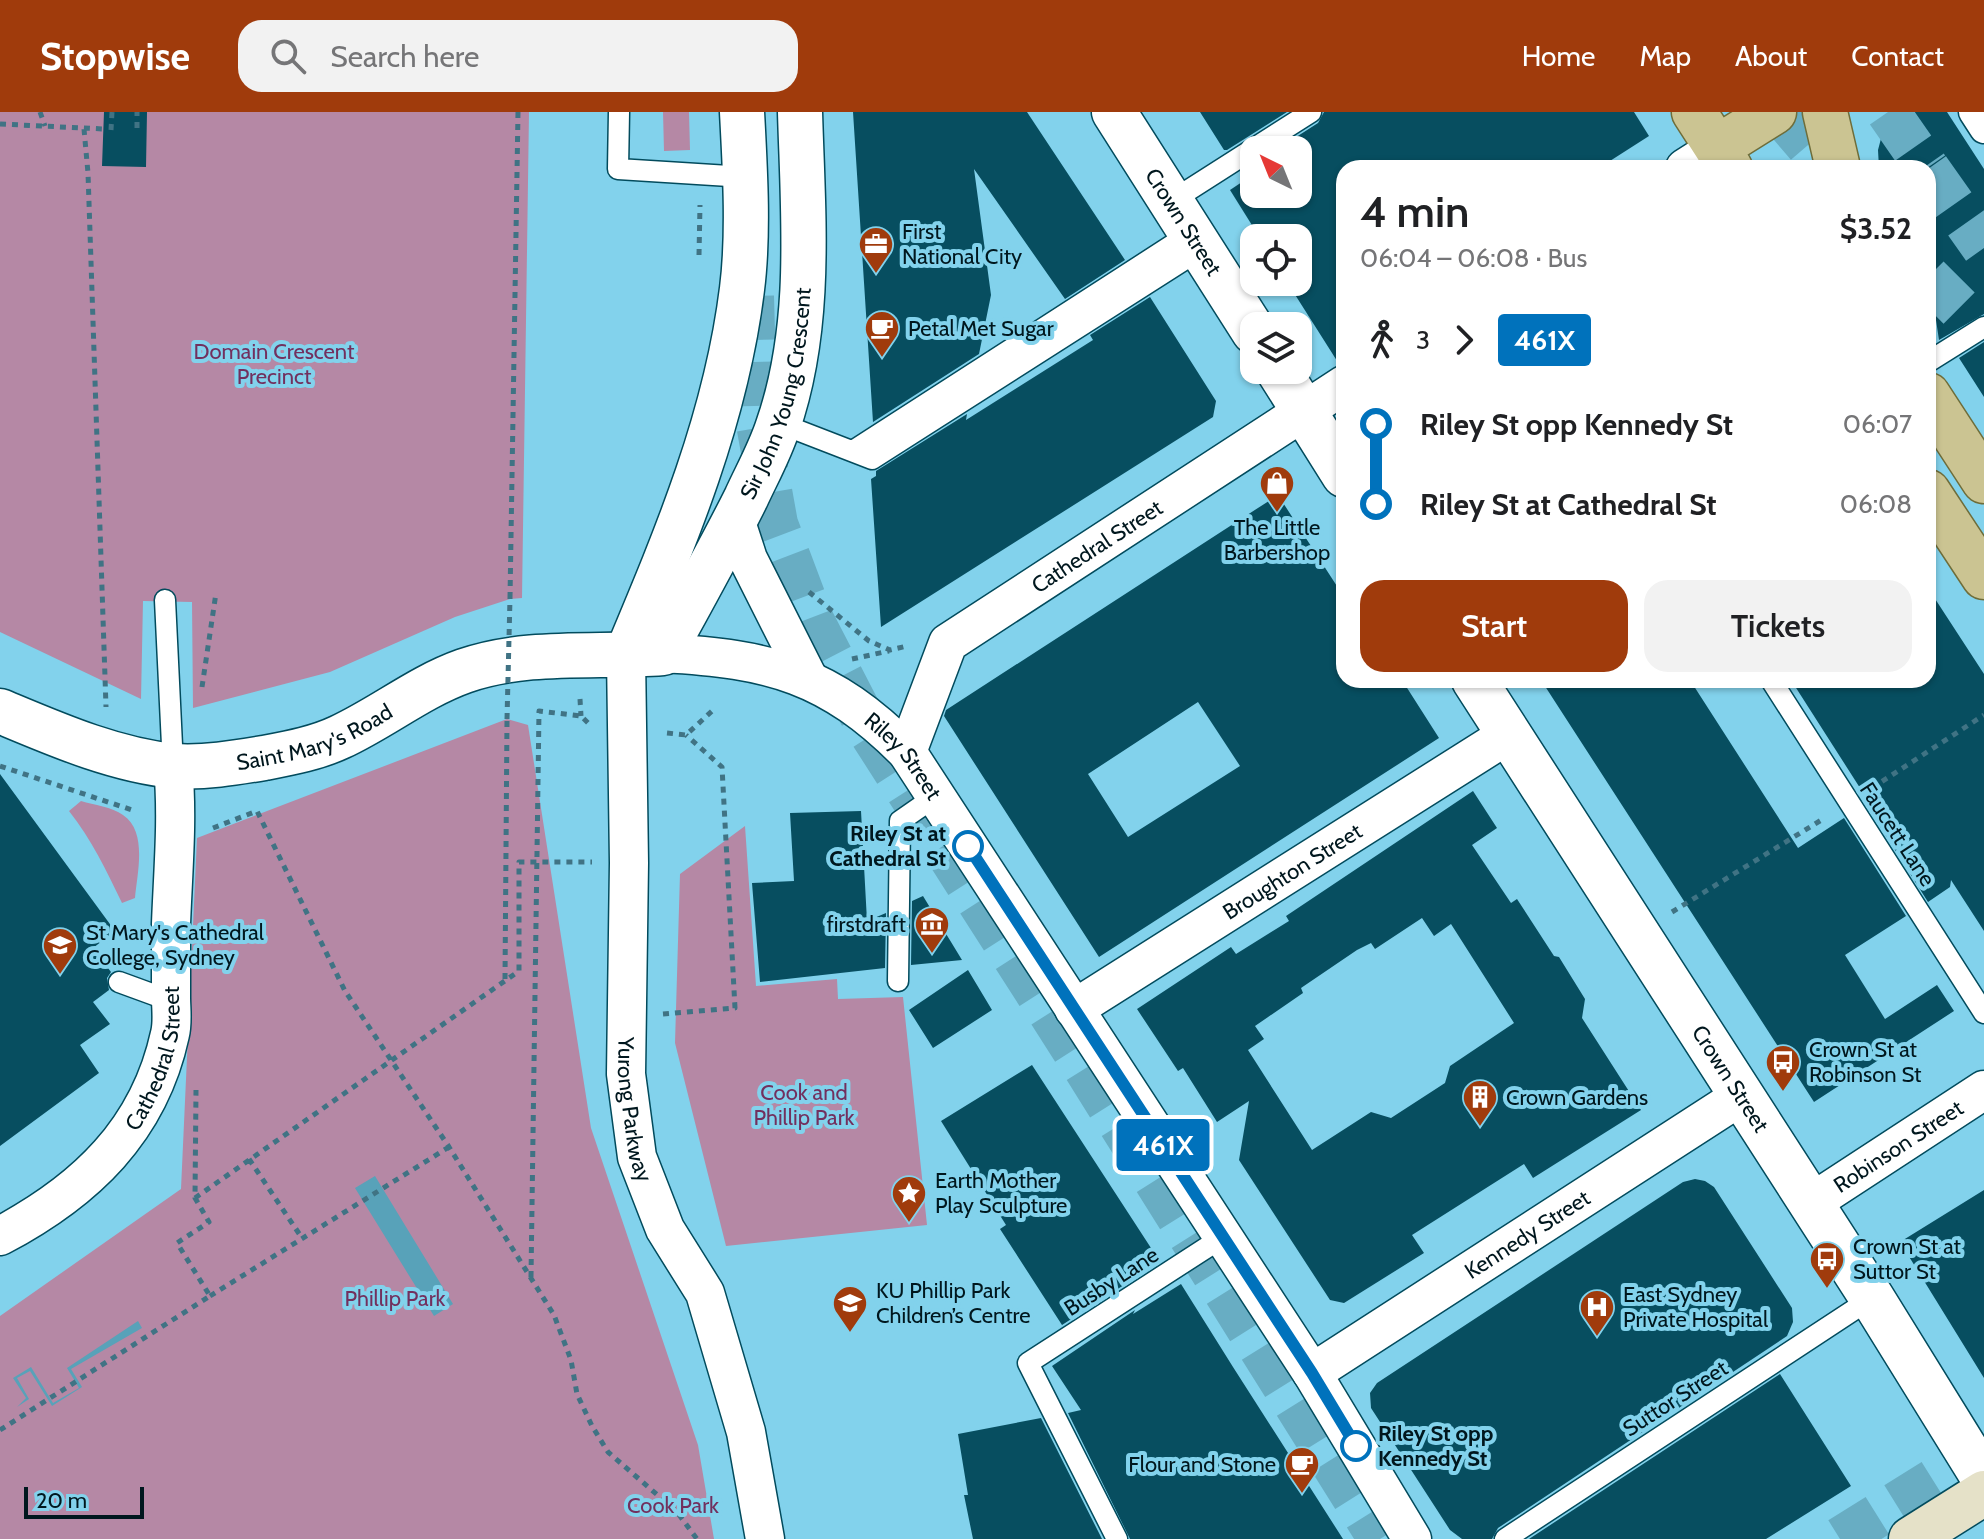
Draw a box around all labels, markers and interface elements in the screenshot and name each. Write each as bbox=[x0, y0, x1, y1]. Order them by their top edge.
search box bbox=[238, 20, 798, 92]
text: Stopwise bbox=[40, 33, 190, 80]
icon: search bbox=[266, 34, 310, 78]
text: Search here bbox=[330, 38, 479, 75]
text: Home bbox=[1522, 39, 1595, 73]
text: Map bbox=[1639, 39, 1691, 73]
text: About bbox=[1735, 39, 1807, 73]
text: Contact bbox=[1851, 39, 1944, 73]
north arrow bbox=[1240, 136, 1312, 208]
map controls bbox=[1240, 136, 1312, 384]
street label: Crown Street bbox=[1139, 163, 1228, 281]
text: 4 min bbox=[1360, 185, 1469, 238]
text: $3.52 bbox=[1840, 210, 1912, 247]
place label: First National City bbox=[902, 218, 1022, 270]
button: locate bbox=[1240, 224, 1312, 296]
office icon: First National City bbox=[857, 225, 895, 275]
text: 06:04 – 06:08 · Bus bbox=[1360, 242, 1587, 274]
street label: Sir John Young Crescent bbox=[734, 286, 817, 504]
cafe icon: Petal Met Sugar bbox=[863, 309, 901, 359]
button: layers bbox=[1240, 312, 1312, 384]
place label: Petal Met Sugar bbox=[908, 315, 1054, 342]
icon: walk bbox=[1360, 318, 1404, 362]
icon: forward bbox=[1442, 318, 1486, 362]
text: 461X bbox=[1514, 323, 1575, 357]
text: 3 bbox=[1416, 324, 1430, 356]
park label: Domain Crescent Precinct bbox=[194, 338, 355, 390]
text: Riley St opp Kennedy St bbox=[1420, 406, 1733, 443]
text: 06:07 bbox=[1843, 408, 1912, 440]
shop icon: The Little Barbershop bbox=[1258, 464, 1296, 514]
text: Riley St at Cathedral St bbox=[1420, 486, 1717, 523]
text: 06:08 bbox=[1840, 488, 1912, 520]
street label: Cathedral Street bbox=[1026, 494, 1168, 599]
place label: The Little Barbershop bbox=[1224, 514, 1330, 566]
button: Start bbox=[1360, 580, 1628, 672]
button: Tickets bbox=[1644, 580, 1912, 672]
street label: Saint Mary's Road bbox=[234, 698, 397, 776]
street label: Riley Street bbox=[859, 707, 948, 805]
street label: Faucett Lane bbox=[1854, 777, 1941, 891]
street label: Broughton Street bbox=[1218, 817, 1367, 926]
place label: Riley St at Cathedral St bbox=[829, 820, 946, 872]
marker: Riley St at Cathedral St bbox=[953, 831, 983, 861]
museum icon: firstdraft bbox=[913, 905, 951, 955]
place label: firstdraft bbox=[827, 911, 907, 938]
place label: St Mary's Cathedral College, Sydney bbox=[86, 919, 265, 971]
school or university icon: St Mary's Cathedral College, Sydney bbox=[41, 926, 79, 976]
street label: Cathedral Street bbox=[119, 986, 186, 1136]
street label: Crown Street bbox=[1686, 1020, 1775, 1138]
street label: Yurong Parkway bbox=[612, 1036, 658, 1186]
place label: Crown St at Robinson St bbox=[1809, 1036, 1922, 1088]
bus stop icon: Crown St at Robinson St bbox=[1764, 1043, 1802, 1093]
building icon: Crown Gardens bbox=[1461, 1078, 1499, 1128]
park label: Cook and Phillip Park bbox=[754, 1079, 855, 1131]
place label: Crown Gardens bbox=[1506, 1084, 1648, 1111]
street label: Robinson Street bbox=[1828, 1094, 1969, 1199]
line badge: 461X bbox=[1107, 1119, 1219, 1171]
text: 461X bbox=[1133, 1128, 1193, 1162]
place label: Earth Mother Play Sculpture bbox=[935, 1167, 1067, 1219]
place icon: Earth Mother Play Sculpture bbox=[890, 1174, 928, 1224]
street label: Kennedy Street bbox=[1460, 1184, 1596, 1285]
place label: Crown St at Suttor St bbox=[1853, 1233, 1961, 1285]
bus stop icon: Crown St at Suttor St bbox=[1808, 1240, 1846, 1290]
street label: Busby Lane bbox=[1059, 1241, 1163, 1322]
place label: KU Phillip Park Children’s Centre bbox=[876, 1277, 1031, 1329]
place label: East Sydney Private Hospital bbox=[1623, 1281, 1769, 1333]
school or university icon: KU Phillip Park Children’s Centre bbox=[831, 1284, 869, 1334]
park label: Phillip Park bbox=[345, 1285, 446, 1312]
hospital icon: East Sydney Private Hospital bbox=[1578, 1288, 1616, 1338]
street label: Suttor Street bbox=[1618, 1354, 1733, 1442]
place label: Riley St opp Kennedy St bbox=[1378, 1420, 1493, 1472]
marker: Riley St opp Kennedy St bbox=[1341, 1431, 1371, 1461]
cafe icon: Flour and Stone bbox=[1283, 1445, 1321, 1495]
place label: Flour and Stone bbox=[1128, 1451, 1276, 1478]
scale bar bbox=[24, 1483, 144, 1519]
text: 20 m bbox=[36, 1487, 87, 1514]
park label: Cook Park bbox=[627, 1492, 719, 1519]

